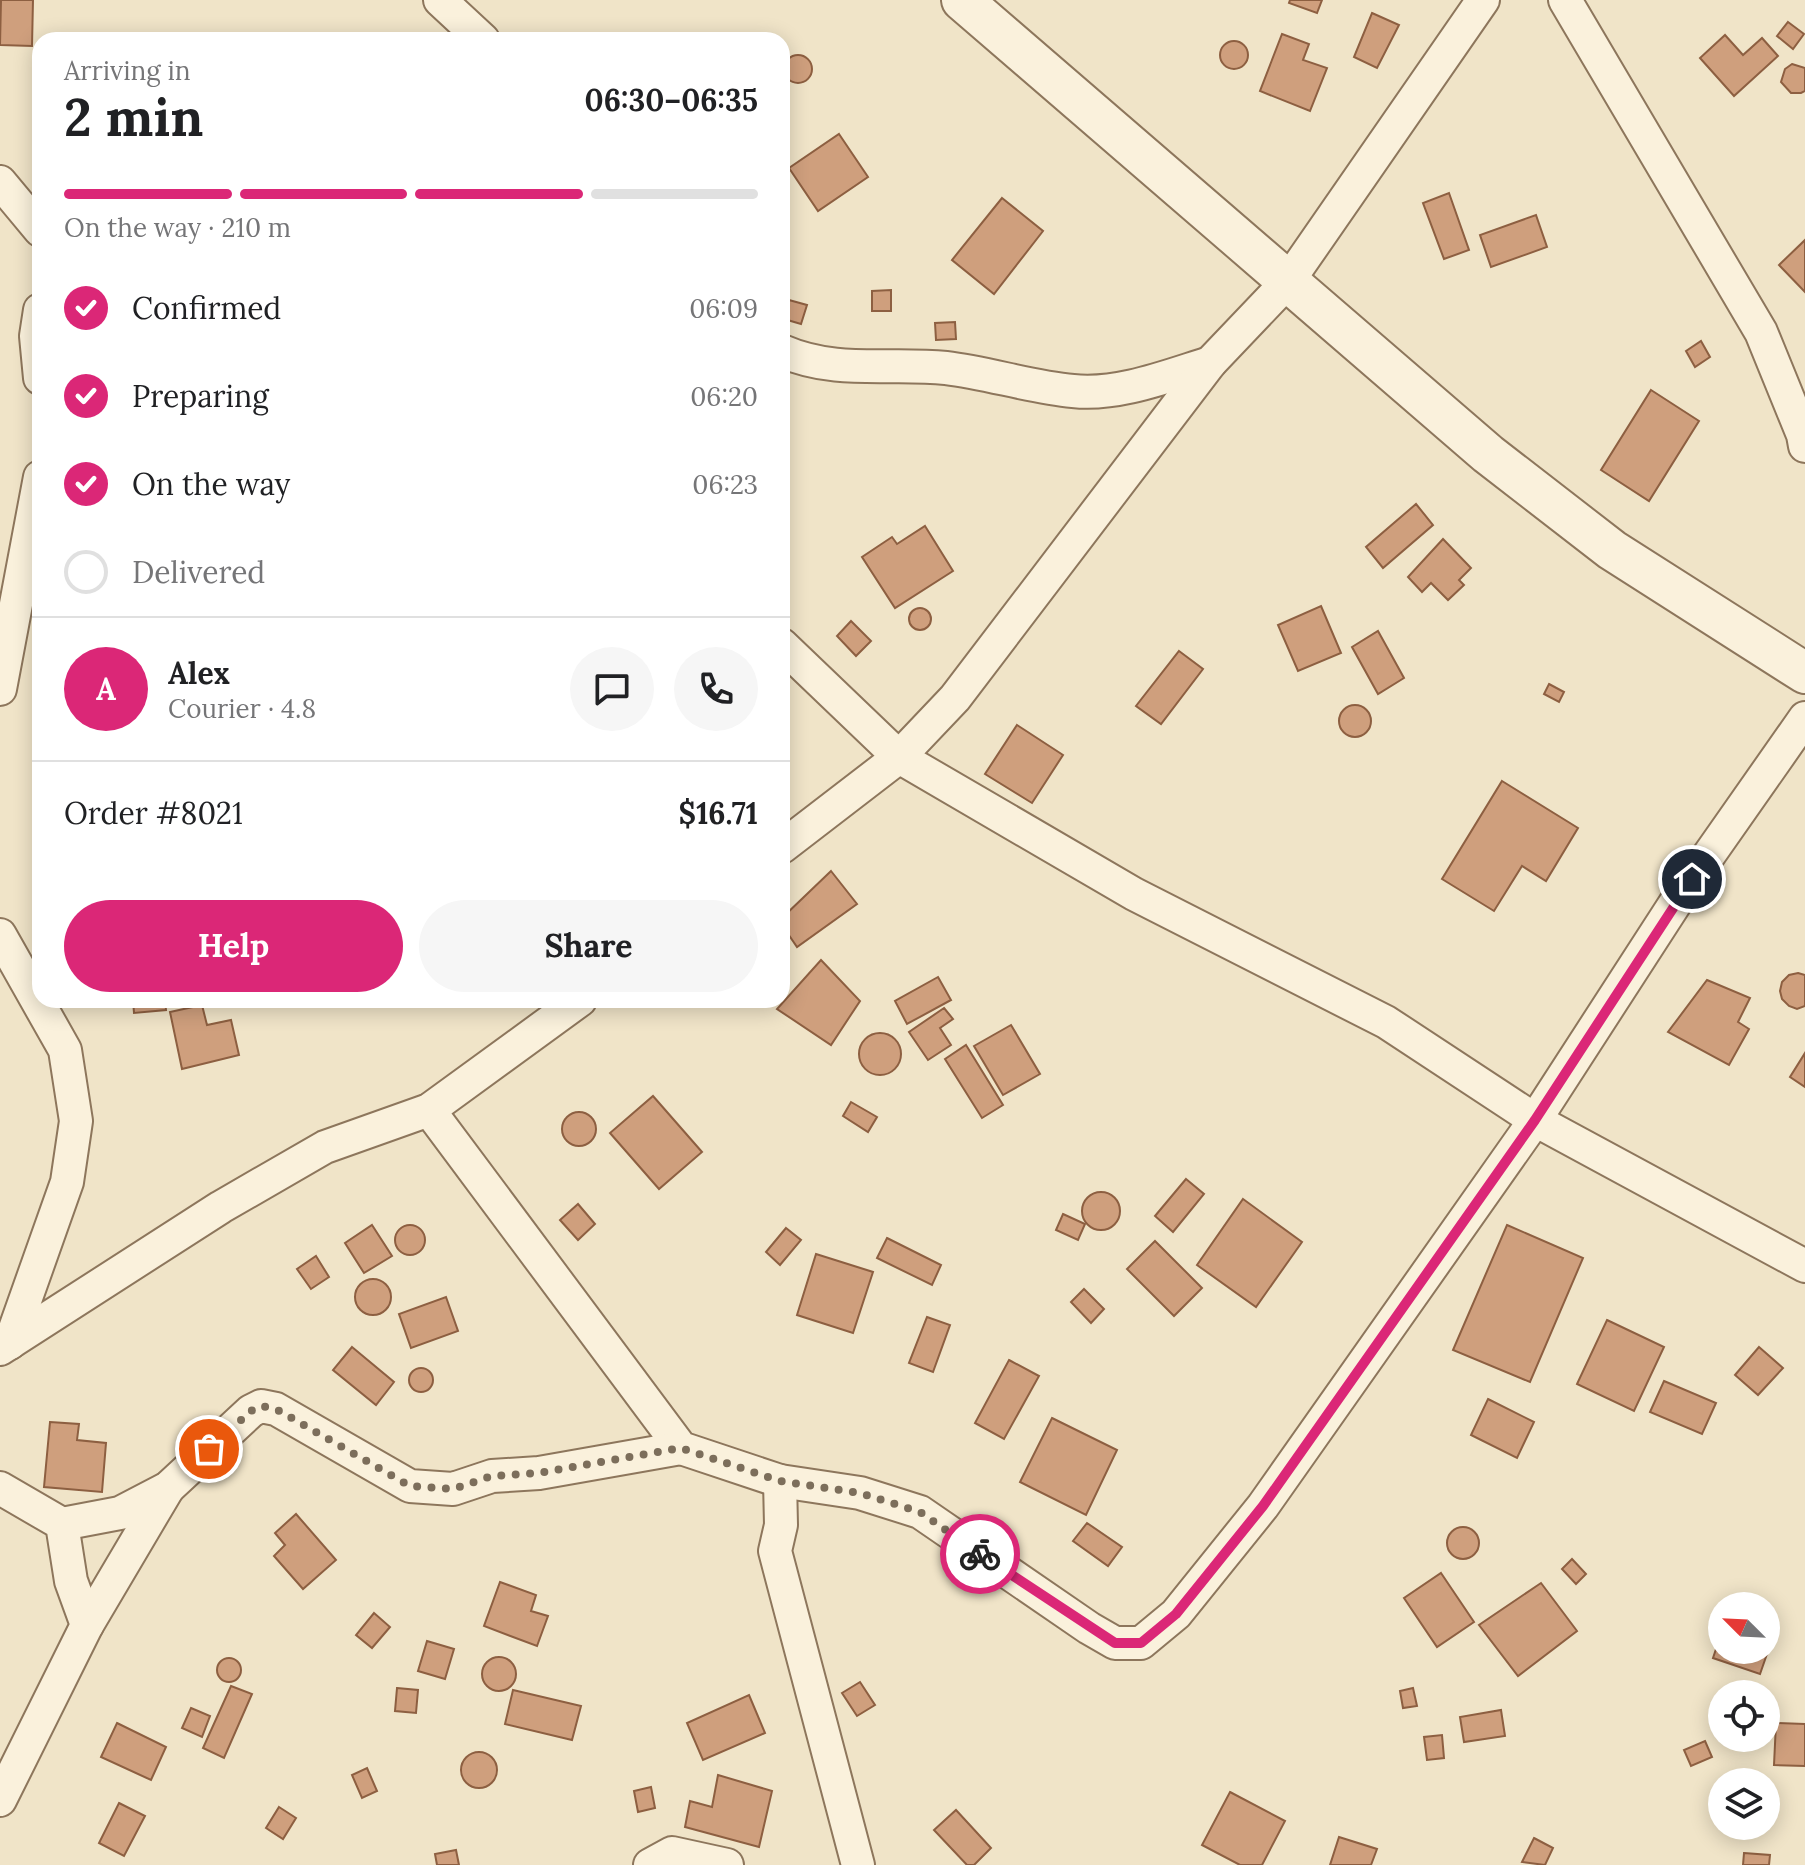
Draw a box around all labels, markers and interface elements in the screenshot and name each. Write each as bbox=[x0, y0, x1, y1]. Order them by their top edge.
text: Arriving in bbox=[64, 54, 191, 87]
text: 06:30–06:35 bbox=[585, 81, 758, 119]
text: 2 min bbox=[64, 84, 203, 150]
text: On the way · 210 m bbox=[64, 211, 291, 244]
icon: check bbox=[64, 286, 108, 330]
text: Confirmed bbox=[132, 289, 281, 327]
text: 06:09 bbox=[689, 292, 758, 325]
icon: check bbox=[64, 374, 108, 418]
text: Preparing bbox=[132, 377, 269, 415]
text: 06:20 bbox=[690, 380, 758, 413]
icon: check bbox=[64, 462, 108, 506]
text: On the way bbox=[132, 465, 290, 503]
text: 06:23 bbox=[692, 468, 758, 501]
text: Delivered bbox=[132, 553, 265, 591]
button: chat bbox=[570, 647, 654, 731]
button: phone bbox=[674, 647, 758, 731]
text: Alex bbox=[168, 654, 230, 692]
text: A bbox=[96, 670, 116, 708]
text: Courier · 4.8 bbox=[168, 692, 316, 725]
text: Order #8021 bbox=[64, 794, 243, 832]
text: $16.71 bbox=[679, 794, 758, 832]
pin bbox=[1658, 845, 1726, 913]
icon: home bbox=[1670, 857, 1714, 901]
button: Help bbox=[64, 900, 403, 992]
button: Share bbox=[419, 900, 758, 992]
pin bbox=[175, 1415, 243, 1483]
icon: bag bbox=[187, 1427, 231, 1471]
courier bbox=[940, 1514, 1020, 1594]
icon: bike bbox=[958, 1532, 1002, 1576]
north arrow bbox=[1708, 1592, 1780, 1664]
map controls bbox=[1708, 1592, 1780, 1840]
button: locate bbox=[1708, 1680, 1780, 1752]
button: layers bbox=[1708, 1768, 1780, 1840]

